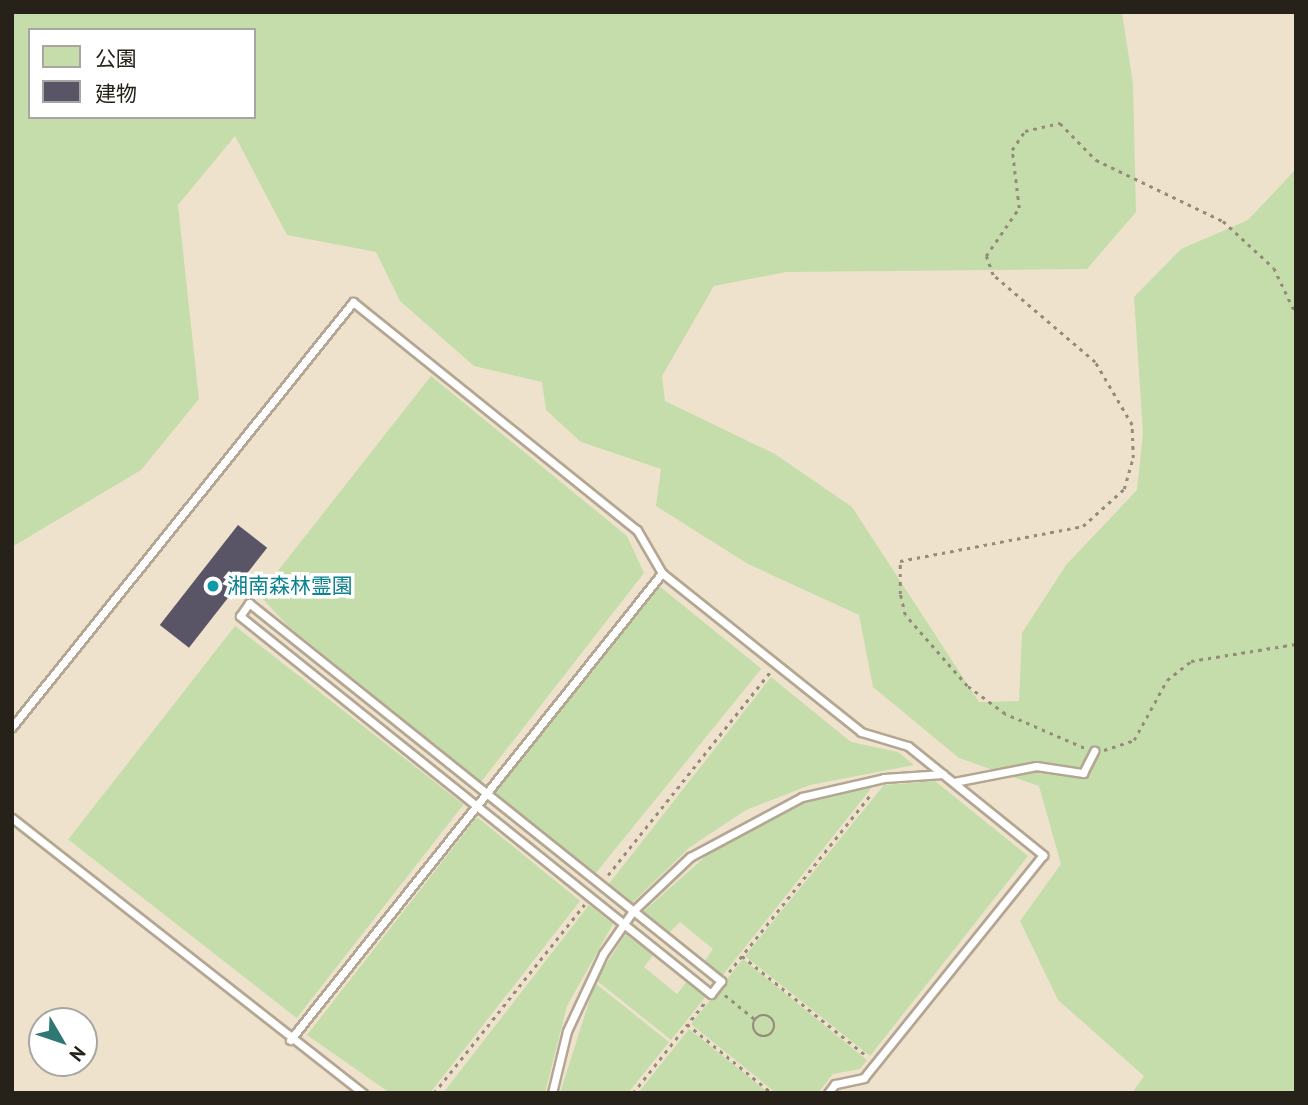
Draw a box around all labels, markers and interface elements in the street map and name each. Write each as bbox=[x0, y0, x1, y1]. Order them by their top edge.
legend bbox=[28, 28, 256, 119]
text: 公園 bbox=[95, 45, 137, 72]
text: 建物 bbox=[95, 80, 137, 107]
place label: 湘南森林霊園 bbox=[227, 573, 353, 599]
marker: 湘南森林霊園 bbox=[205, 578, 221, 594]
north arrow bbox=[28, 1007, 98, 1077]
text: N bbox=[65, 1042, 91, 1066]

